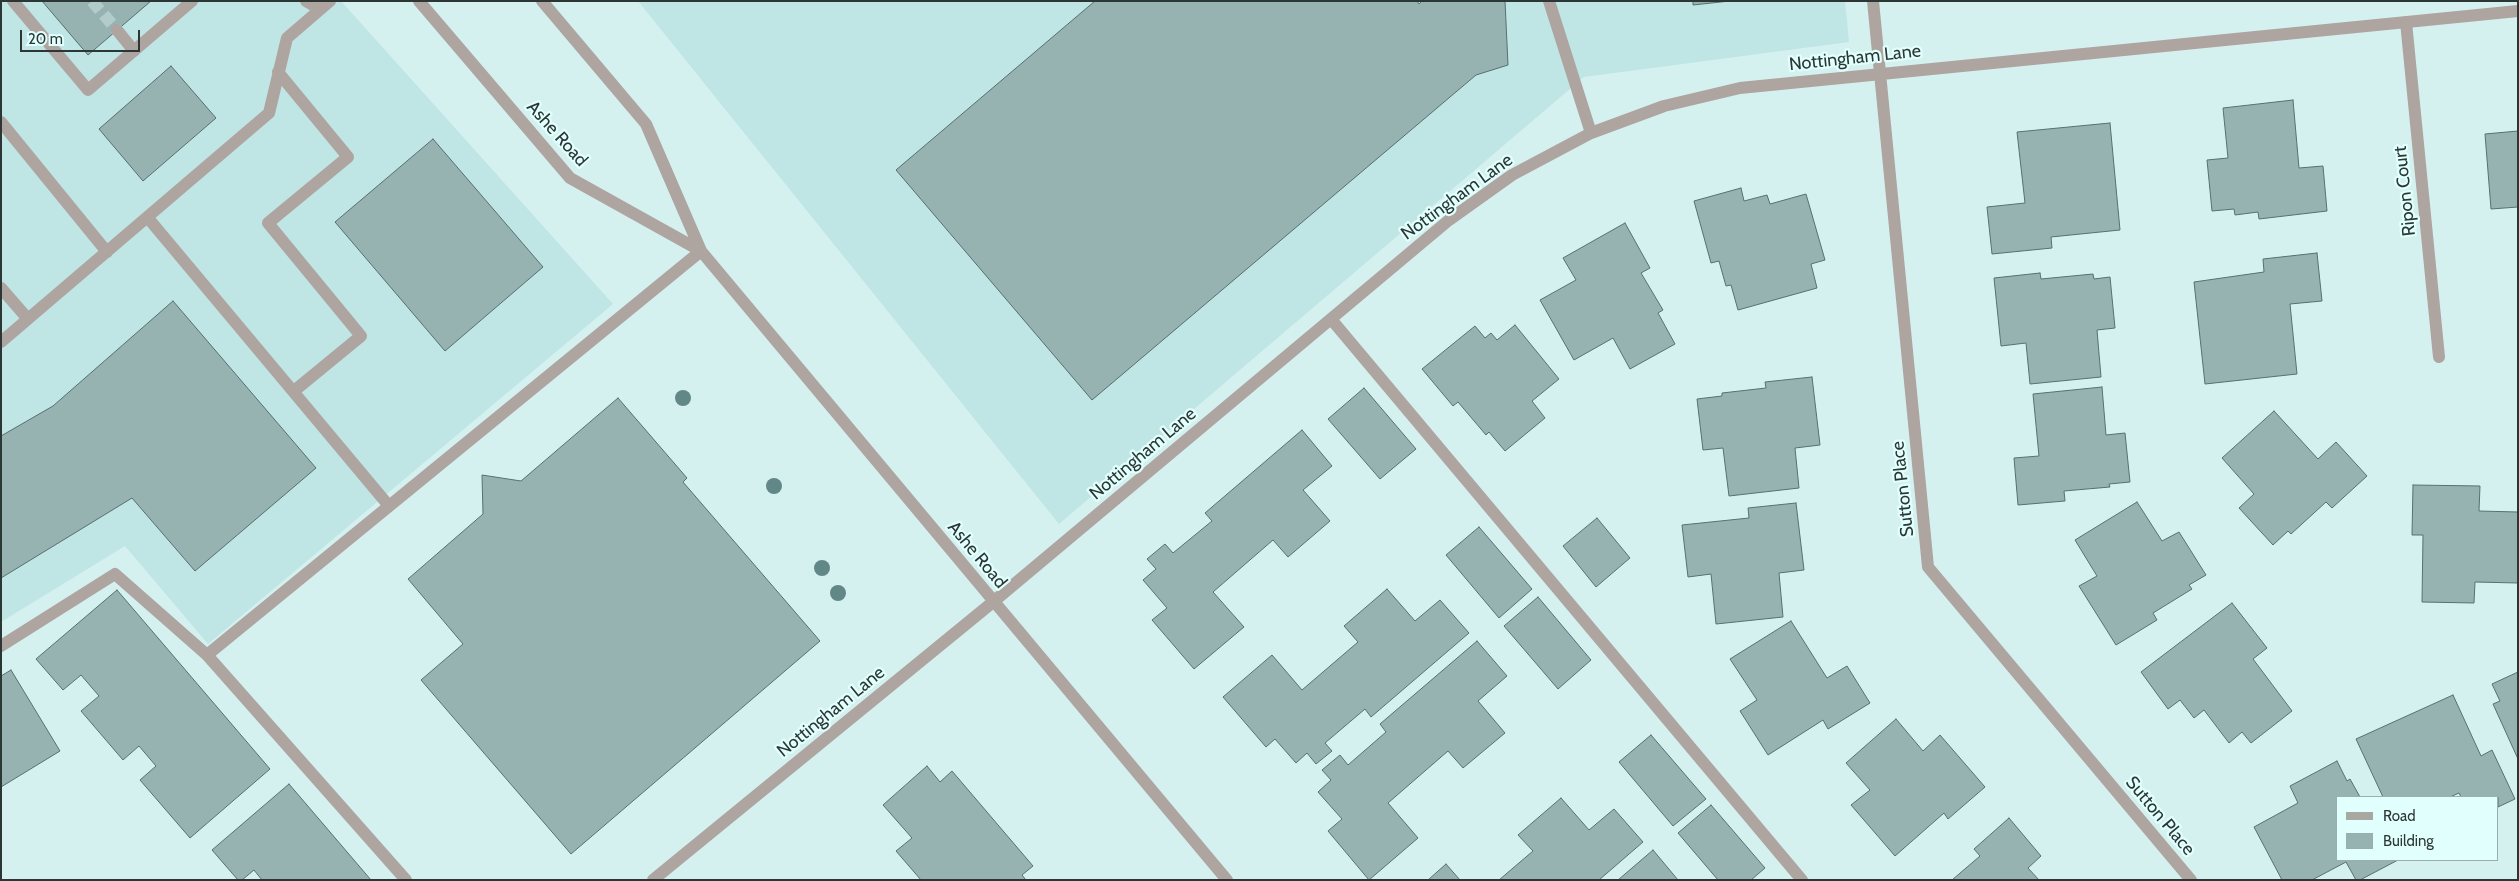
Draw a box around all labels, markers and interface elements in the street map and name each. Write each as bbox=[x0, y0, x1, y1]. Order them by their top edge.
scale bar bbox=[22, 20, 142, 52]
text: 20 m bbox=[28, 30, 63, 48]
street label: Nottingham Lane bbox=[1788, 40, 1922, 76]
street label: Ashe Road bbox=[522, 97, 592, 171]
street label: Ripon Court bbox=[2390, 145, 2420, 237]
street label: Nottingham Lane bbox=[1397, 149, 1517, 245]
street label: Nottingham Lane bbox=[1085, 403, 1201, 505]
street label: Sutton Place bbox=[1887, 440, 1919, 538]
street label: Ashe Road bbox=[943, 517, 1011, 593]
street label: Nottingham Lane bbox=[773, 662, 889, 762]
street label: Sutton Place bbox=[2121, 772, 2199, 860]
legend bbox=[2336, 796, 2499, 861]
text: Road bbox=[2383, 807, 2416, 825]
text: Building bbox=[2383, 832, 2434, 850]

